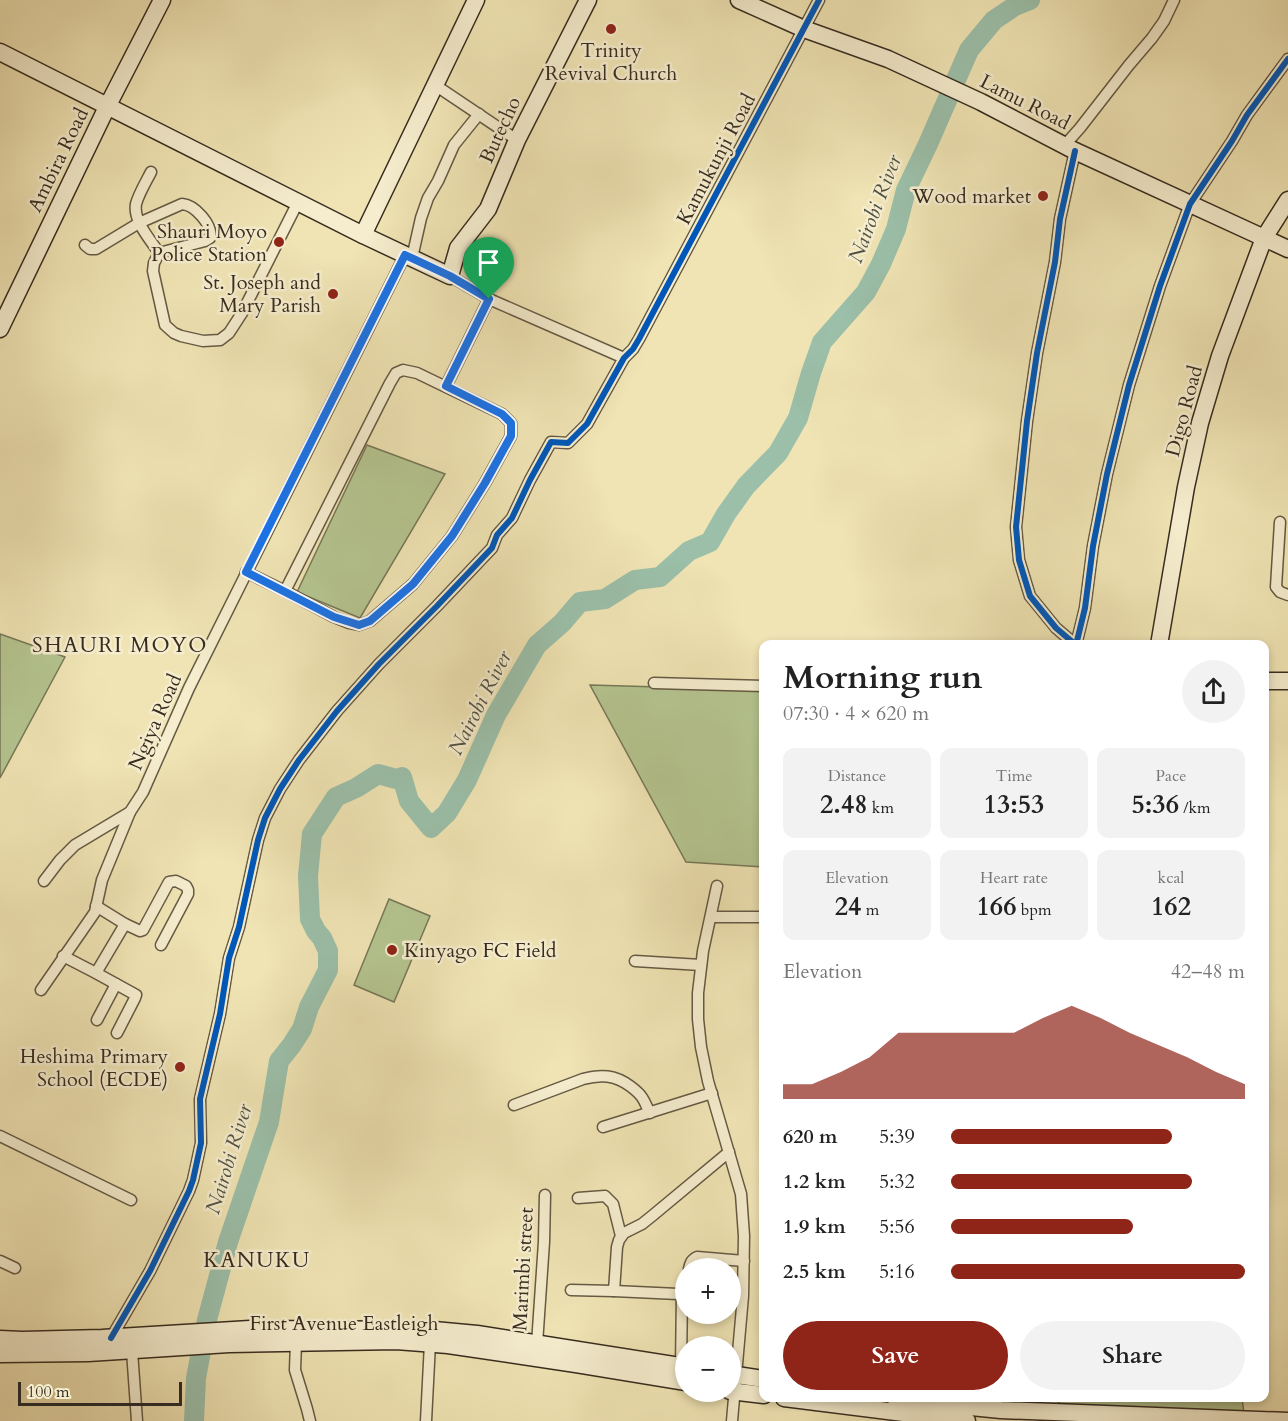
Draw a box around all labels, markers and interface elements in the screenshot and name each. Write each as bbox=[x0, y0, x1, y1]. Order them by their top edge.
marker: Trinity Revival Church bbox=[604, 22, 618, 36]
place label: Trinity Revival Church bbox=[545, 37, 677, 87]
street label: Lamu Road bbox=[975, 68, 1075, 136]
street label: Kamukunji Road bbox=[670, 88, 762, 229]
street label: Butecho bbox=[473, 92, 527, 168]
street label: Ambira Road bbox=[21, 103, 95, 217]
water label: Nairobi River bbox=[841, 150, 909, 267]
place label: Wood market bbox=[911, 183, 1032, 210]
marker: Wood market bbox=[1036, 189, 1050, 203]
place label: Shauri Moyo Police Station bbox=[151, 218, 268, 268]
marker: Shauri Moyo Police Station bbox=[272, 235, 286, 249]
pin bbox=[463, 237, 514, 299]
icon: arrive bbox=[472, 246, 505, 279]
place label: St. Joseph and Mary Parish bbox=[203, 269, 321, 319]
marker: St. Joseph and Mary Parish bbox=[326, 287, 340, 301]
street label: Digo Road bbox=[1159, 362, 1209, 460]
district label: SHAURI MOYO bbox=[32, 631, 208, 660]
water label: Nairobi River bbox=[441, 645, 519, 760]
text: Morning run bbox=[783, 655, 983, 700]
button: share bbox=[1182, 660, 1245, 723]
street label: Ngiya Road bbox=[122, 669, 188, 774]
text: 07:30 · 4 × 620 m bbox=[783, 700, 929, 727]
text: Distance bbox=[828, 765, 886, 787]
text: Time bbox=[995, 765, 1033, 787]
text: Pace bbox=[1156, 765, 1186, 787]
text: 2.48 bbox=[820, 787, 868, 822]
text: 13:53 bbox=[984, 787, 1044, 822]
text: 5:36 bbox=[1131, 787, 1179, 822]
text: km bbox=[868, 797, 894, 819]
text: /km bbox=[1179, 797, 1211, 819]
text: Elevation bbox=[825, 867, 889, 889]
text: Heart rate bbox=[980, 867, 1048, 889]
text: kcal bbox=[1158, 867, 1184, 889]
text: 24 bbox=[835, 889, 861, 924]
text: 166 bbox=[977, 889, 1017, 924]
text: 162 bbox=[1151, 889, 1191, 924]
text: m bbox=[861, 899, 879, 921]
text: bpm bbox=[1017, 899, 1051, 921]
place label: Kinyago FC Field bbox=[404, 937, 557, 964]
marker: Kinyago FC Field bbox=[385, 943, 399, 957]
text: Elevation bbox=[783, 958, 862, 985]
text: 42–48 m bbox=[1171, 958, 1245, 985]
place label: Heshima Primary School (ECDE) bbox=[20, 1043, 168, 1093]
marker: Heshima Primary School (ECDE) bbox=[173, 1060, 187, 1074]
water label: Nairobi River bbox=[199, 1099, 260, 1218]
text: 620 m bbox=[783, 1123, 838, 1150]
text: 5:39 bbox=[879, 1123, 915, 1150]
text: 1.2 km bbox=[783, 1168, 846, 1195]
text: 5:32 bbox=[879, 1168, 915, 1195]
street label: Marimbi street bbox=[506, 1206, 540, 1332]
text: 1.9 km bbox=[783, 1213, 846, 1240]
text: 5:56 bbox=[879, 1213, 915, 1240]
district label: KANUKU bbox=[203, 1246, 311, 1275]
map controls bbox=[675, 1258, 741, 1402]
button: + bbox=[675, 1258, 741, 1324]
text: 2.5 km bbox=[783, 1258, 846, 1285]
text: 5:16 bbox=[879, 1258, 915, 1285]
street label: First Avenue Eastleigh bbox=[250, 1310, 438, 1337]
button: Save bbox=[783, 1321, 1008, 1390]
button: Share bbox=[1020, 1321, 1245, 1390]
button: − bbox=[675, 1336, 741, 1402]
scale bar bbox=[18, 1379, 182, 1406]
text: 100 m bbox=[27, 1381, 69, 1403]

